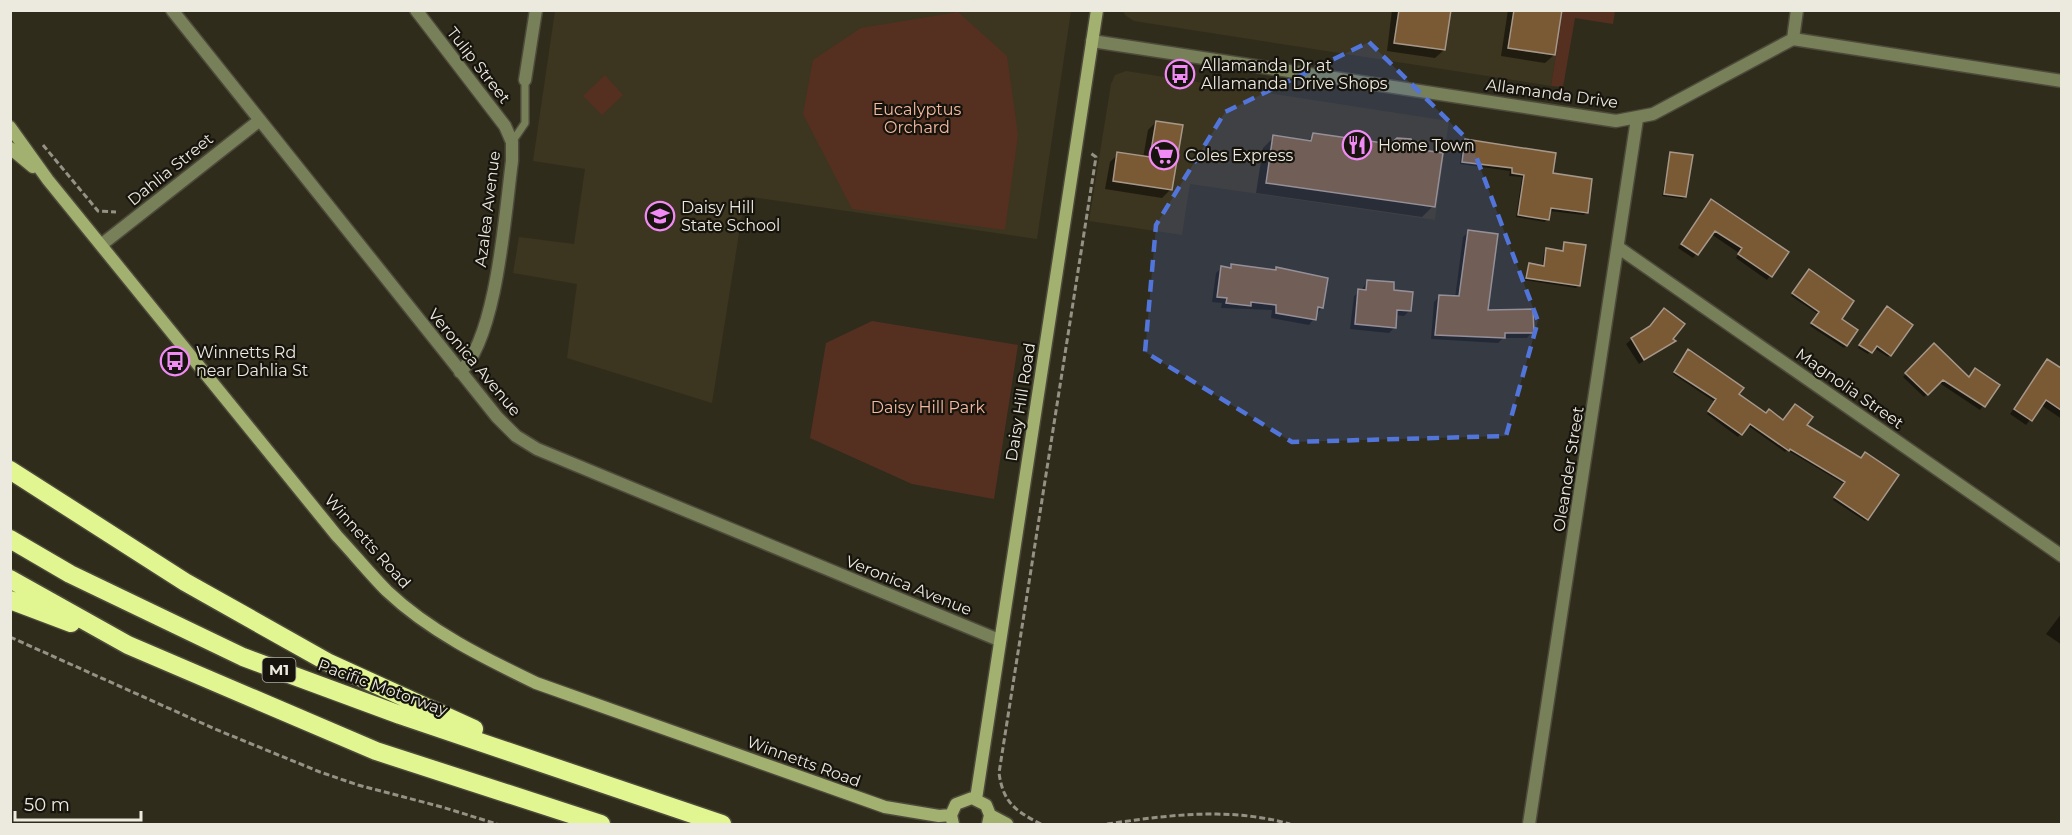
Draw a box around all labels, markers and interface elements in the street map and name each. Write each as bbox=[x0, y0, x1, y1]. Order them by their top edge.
street label: Tulip Street bbox=[443, 23, 515, 108]
place label: Allamanda Dr at Allamanda Drive Shops bbox=[1201, 56, 1388, 93]
bus stop icon: Allamanda Dr at Allamanda Drive Shops bbox=[1164, 58, 1196, 90]
street label: Allamanda Drive bbox=[1485, 75, 1619, 112]
park label: Eucalyptus Orchard bbox=[873, 100, 961, 137]
street label: Dahlia Street bbox=[124, 129, 217, 210]
restaurant icon: Home Town bbox=[1341, 129, 1373, 161]
place label: Home Town bbox=[1378, 136, 1475, 155]
supermarket icon: Coles Express bbox=[1148, 139, 1180, 171]
place label: Coles Express bbox=[1185, 146, 1294, 165]
street label: Azalea Avenue bbox=[471, 150, 504, 268]
place label: Daisy Hill State School bbox=[681, 198, 780, 235]
school or university icon: Daisy Hill State School bbox=[644, 200, 676, 232]
street label: Veronica Avenue bbox=[424, 305, 525, 420]
street label: Daisy Hill Road bbox=[1002, 342, 1039, 463]
place label: Winnetts Rd near Dahlia St bbox=[196, 343, 309, 380]
street label: Magnolia Street bbox=[1792, 344, 1908, 433]
bus stop icon: Winnetts Rd near Dahlia St bbox=[159, 345, 191, 377]
park label: Daisy Hill Park bbox=[871, 398, 986, 417]
street label: Oleander Street bbox=[1549, 404, 1588, 533]
street label: Winnetts Road bbox=[321, 490, 415, 592]
street label: Veronica Avenue bbox=[843, 551, 975, 619]
street label: Pacific Motorway bbox=[315, 655, 450, 720]
road number: M1 bbox=[262, 658, 296, 682]
street label: Winnetts Road bbox=[744, 732, 863, 791]
scale bar bbox=[15, 784, 141, 822]
text: 50 m bbox=[24, 794, 70, 816]

